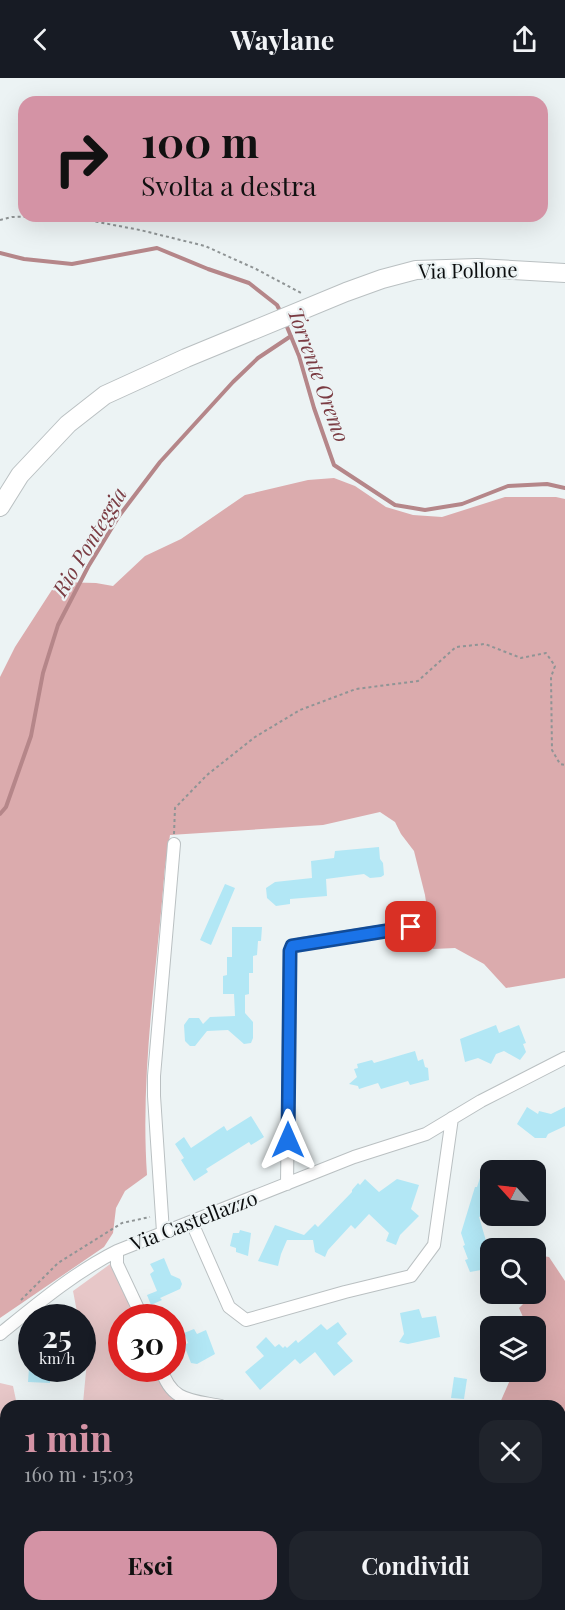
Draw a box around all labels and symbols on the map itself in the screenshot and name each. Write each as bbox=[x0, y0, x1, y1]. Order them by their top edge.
street label: Via Pollone bbox=[417, 255, 518, 284]
water label: Torrente Oremo bbox=[282, 303, 357, 446]
water label: Rio Ponteggia bbox=[44, 481, 132, 602]
pin bbox=[385, 901, 436, 952]
position arrow bbox=[256, 1108, 320, 1172]
north arrow bbox=[480, 1160, 546, 1226]
street label: Via Castellazzo bbox=[125, 1183, 261, 1257]
speed limit sign: 30 bbox=[108, 1304, 186, 1382]

